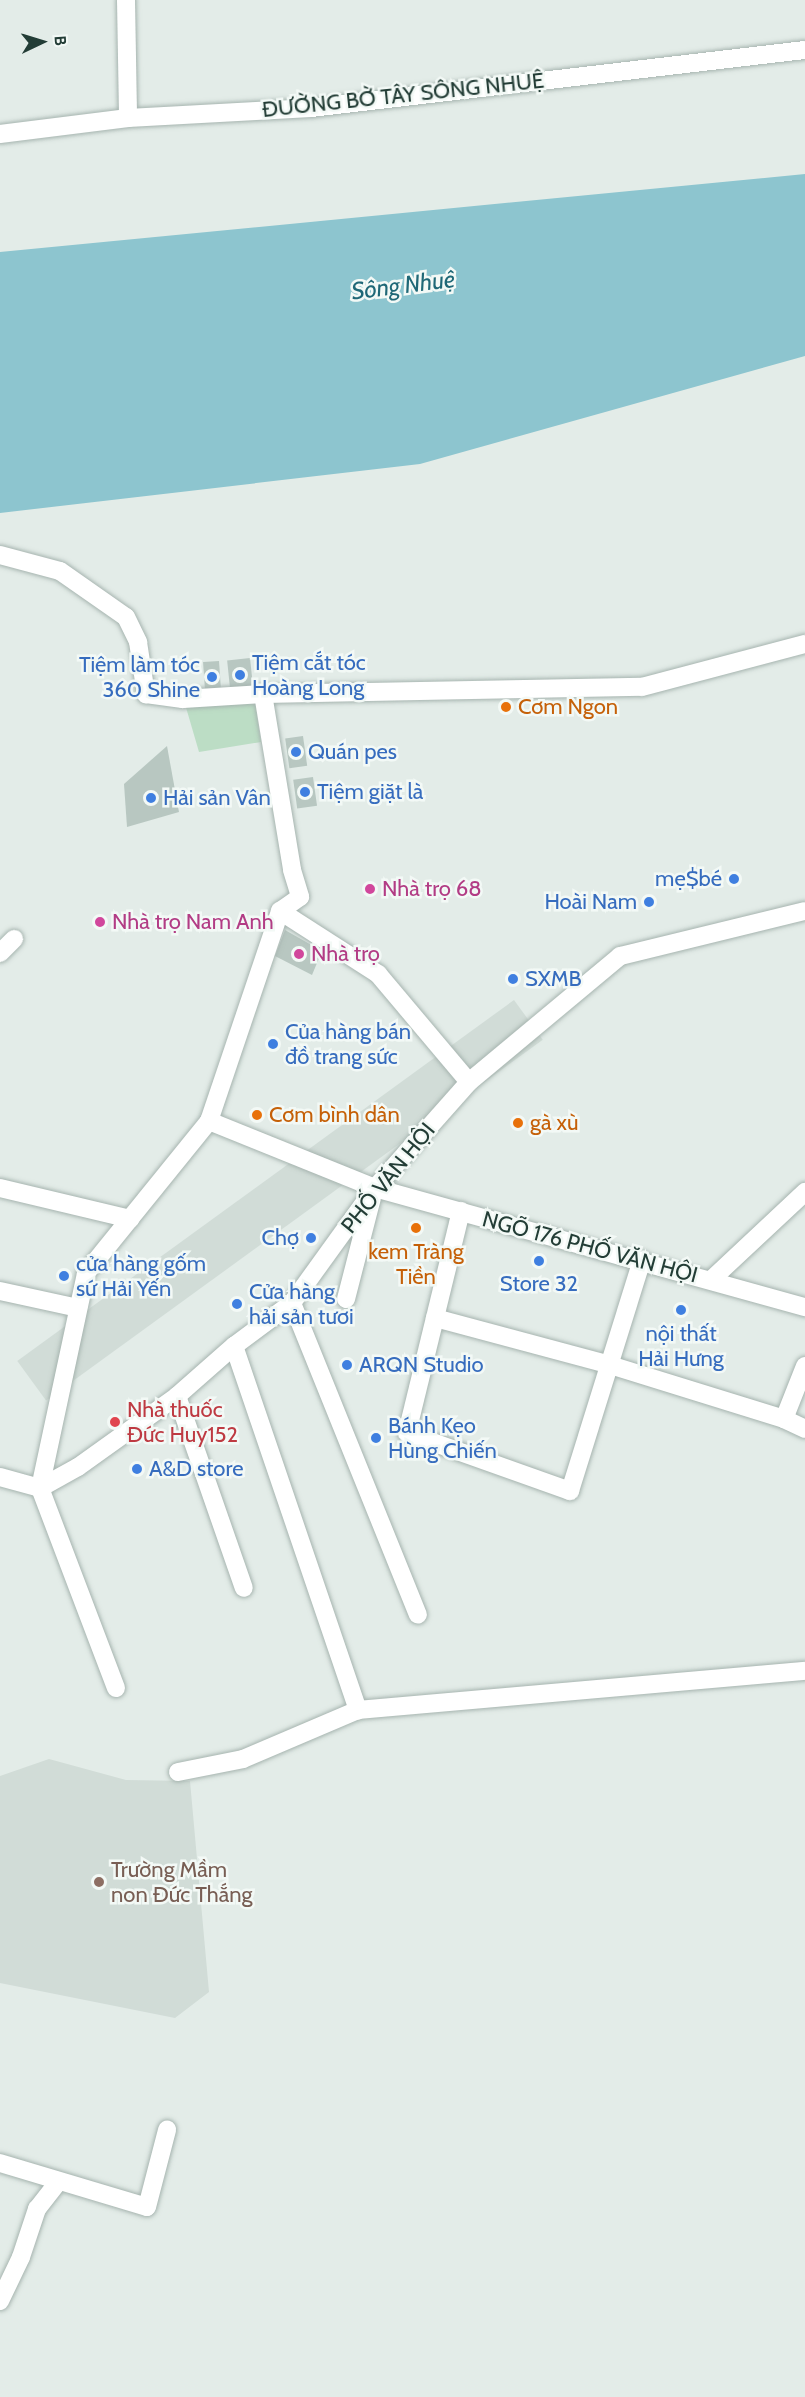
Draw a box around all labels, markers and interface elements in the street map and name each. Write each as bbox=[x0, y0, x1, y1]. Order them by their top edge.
north arrow bbox=[12, 12, 72, 72]
text: B bbox=[51, 35, 70, 46]
street label: ĐƯỜNG BỜ TÂY SÔNG NHUỆ bbox=[261, 67, 545, 123]
water label: Sông Nhuệ bbox=[350, 264, 456, 306]
place label: Tiệm cắt tóc Hoàng Long bbox=[252, 649, 366, 700]
place label: Tiệm làm tóc 360 Shine bbox=[79, 651, 200, 702]
marker: Tiệm cắt tóc Hoàng Long bbox=[233, 668, 247, 682]
marker: Tiệm làm tóc 360 Shine bbox=[205, 670, 219, 684]
place label: Cơm Ngon bbox=[518, 694, 618, 720]
marker: Cơm Ngon bbox=[499, 700, 513, 714]
place label: Quán pes bbox=[308, 739, 397, 765]
marker: Quán pes bbox=[289, 745, 303, 759]
place label: Tiệm giặt là bbox=[317, 779, 423, 805]
place label: Hải sản Vân bbox=[163, 785, 271, 811]
marker: Tiệm giặt là bbox=[298, 785, 312, 799]
marker: Hải sản Vân bbox=[144, 791, 158, 805]
place label: mẹ$bé bbox=[655, 866, 722, 892]
marker: mẹ$bé bbox=[727, 872, 741, 886]
place label: Nhà trọ 68 bbox=[382, 876, 482, 902]
marker: Nhà trọ 68 bbox=[363, 882, 377, 896]
place label: Hoài Nam bbox=[544, 889, 637, 915]
marker: Hoài Nam bbox=[642, 895, 656, 909]
place label: Nhà trọ Nam Anh bbox=[112, 909, 274, 935]
marker: Nhà trọ Nam Anh bbox=[93, 915, 107, 929]
place label: Nhà trọ bbox=[311, 941, 380, 967]
marker: Nhà trọ bbox=[292, 947, 306, 961]
place label: SXMB bbox=[525, 966, 582, 992]
marker: SXMB bbox=[506, 972, 520, 986]
place label: Của hàng bán đồ trang sức bbox=[285, 1018, 411, 1070]
marker: Của hàng bán đồ trang sức bbox=[266, 1037, 280, 1051]
place label: Cơm bình dân bbox=[269, 1102, 400, 1128]
marker: Cơm bình dân bbox=[250, 1108, 264, 1122]
place label: gà xù bbox=[530, 1110, 578, 1136]
marker: gà xù bbox=[511, 1116, 525, 1130]
street label: PHỐ VĂN HỘI bbox=[335, 1117, 441, 1239]
street label: NGÕ 176 PHỐ VĂN HỘI bbox=[479, 1206, 701, 1288]
marker: kem Tràng Tiền bbox=[409, 1221, 423, 1235]
place label: Chợ bbox=[261, 1225, 299, 1251]
marker: Chợ bbox=[304, 1231, 318, 1245]
place label: kem Tràng Tiền bbox=[368, 1238, 464, 1290]
place label: cửa hàng gốm sứ Hải Yến bbox=[76, 1250, 206, 1302]
marker: Store 32 bbox=[532, 1254, 546, 1268]
marker: cửa hàng gốm sứ Hải Yến bbox=[57, 1269, 71, 1283]
place label: Store 32 bbox=[500, 1271, 578, 1297]
place label: Cửa hàng hải sản tươi bbox=[249, 1278, 354, 1330]
marker: Cửa hàng hải sản tươi bbox=[230, 1297, 244, 1311]
marker: nội thất Hải Hưng bbox=[674, 1303, 688, 1317]
place label: nội thất Hải Hưng bbox=[638, 1320, 724, 1372]
place label: ARQN Studio bbox=[359, 1352, 484, 1378]
marker: ARQN Studio bbox=[340, 1358, 354, 1372]
place label: Nhà thuốc Đức Huy152 bbox=[127, 1396, 238, 1448]
place label: Bánh Kẹo Hùng Chiến bbox=[388, 1412, 497, 1464]
marker: Nhà thuốc Đức Huy152 bbox=[108, 1415, 122, 1429]
marker: Bánh Kẹo Hùng Chiến bbox=[369, 1431, 383, 1445]
place label: A&D store bbox=[149, 1456, 243, 1482]
marker: A&D store bbox=[130, 1462, 144, 1476]
place label: Trường Mầm non Đức Thắng bbox=[111, 1856, 252, 1908]
marker: Trường Mầm non Đức Thắng bbox=[92, 1875, 106, 1889]

